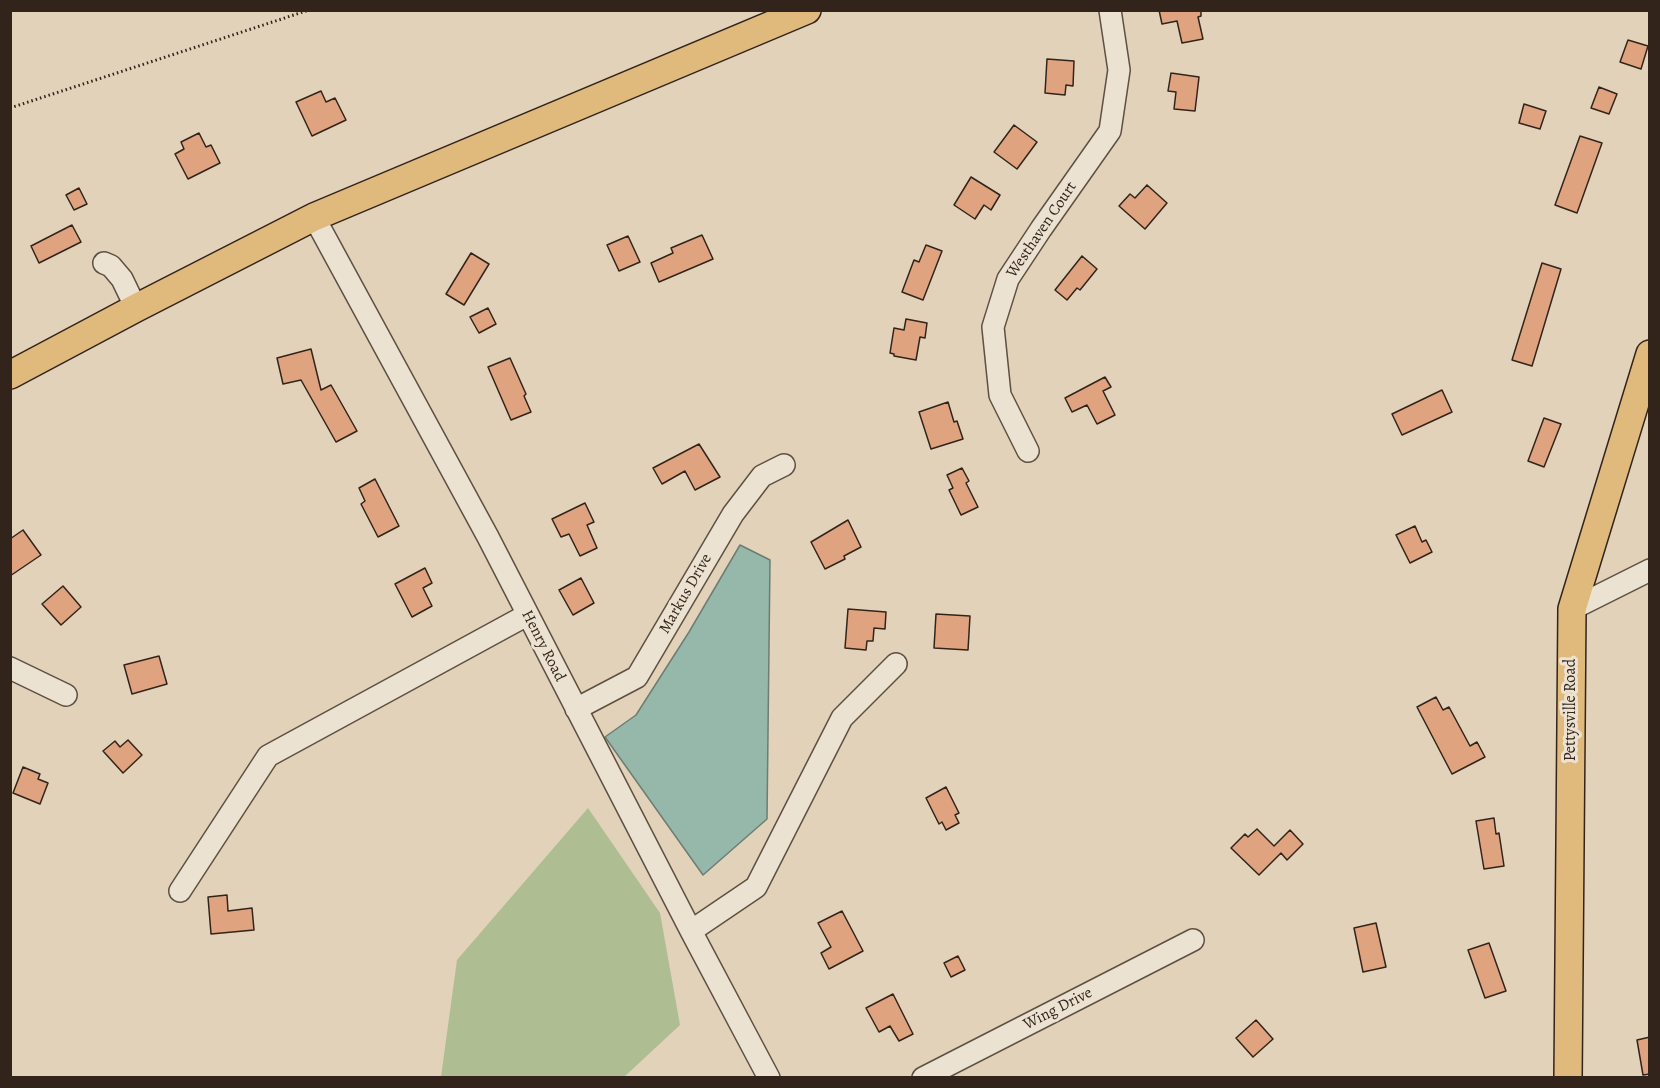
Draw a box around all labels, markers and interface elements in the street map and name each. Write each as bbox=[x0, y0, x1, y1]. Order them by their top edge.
street label: Westhaven Court bbox=[1003, 178, 1081, 282]
street label: Markus Drive bbox=[655, 551, 717, 637]
street label: Henry Road bbox=[517, 607, 569, 685]
street label: Pettysville Road bbox=[1561, 659, 1581, 761]
street label: Wing Drive bbox=[1020, 983, 1096, 1035]

